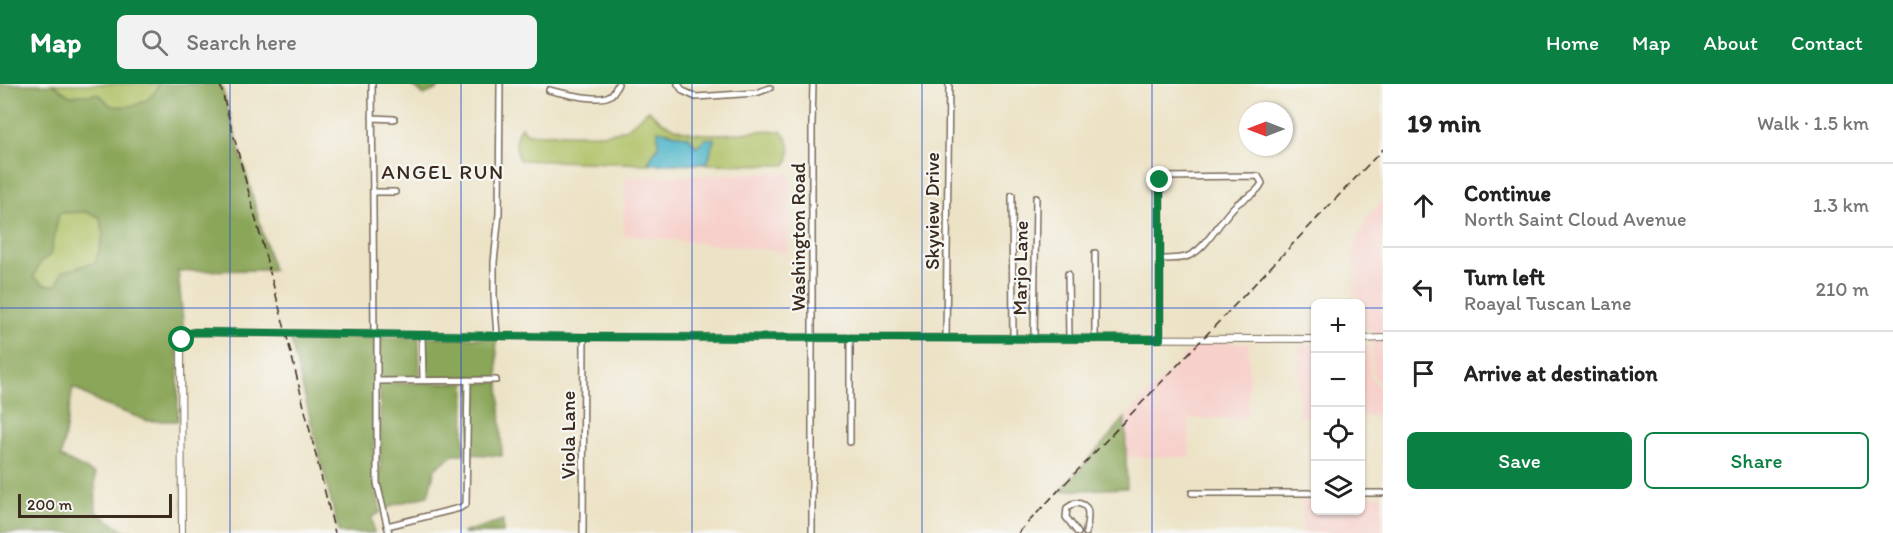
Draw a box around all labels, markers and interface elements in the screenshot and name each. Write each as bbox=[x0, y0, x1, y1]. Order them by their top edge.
search box bbox=[117, 15, 537, 69]
text: Map bbox=[30, 25, 81, 59]
icon: search bbox=[138, 26, 171, 59]
text: Search here bbox=[186, 29, 297, 56]
text: Home bbox=[1546, 30, 1599, 55]
text: Map bbox=[1632, 30, 1671, 55]
text: About bbox=[1704, 30, 1758, 55]
text: Contact bbox=[1791, 30, 1863, 55]
north arrow bbox=[1239, 102, 1293, 156]
text: 19 min bbox=[1407, 107, 1481, 139]
text: Walk · 1.5 km bbox=[1757, 111, 1869, 135]
street label: Skyview Drive bbox=[920, 152, 944, 270]
district label: ANGEL RUN bbox=[381, 159, 505, 184]
street label: Washington Road bbox=[786, 162, 810, 312]
route end bbox=[1146, 166, 1172, 192]
text: Continue bbox=[1464, 180, 1551, 207]
icon: ahead bbox=[1407, 189, 1440, 222]
text: 1.3 km bbox=[1813, 193, 1869, 217]
text: North Saint Cloud Avenue bbox=[1464, 207, 1687, 231]
street label: Marjo Lane bbox=[1007, 220, 1033, 316]
text: Turn left bbox=[1464, 264, 1545, 291]
icon: left bbox=[1407, 273, 1440, 306]
text: 210 m bbox=[1816, 277, 1869, 301]
text: Roayal Tuscan Lane bbox=[1464, 291, 1632, 315]
map controls bbox=[1311, 299, 1365, 515]
button: + bbox=[1311, 299, 1365, 353]
route start bbox=[168, 326, 194, 352]
button: − bbox=[1311, 353, 1365, 407]
icon: arrive bbox=[1407, 357, 1440, 390]
text: Arrive at destination bbox=[1464, 360, 1658, 387]
street label: Viola Lane bbox=[556, 391, 580, 479]
button: locate bbox=[1311, 407, 1365, 461]
button: Save bbox=[1407, 432, 1632, 489]
button: Share bbox=[1644, 432, 1869, 489]
button: layers bbox=[1311, 461, 1365, 515]
scale bar bbox=[18, 491, 172, 518]
text: 200 m bbox=[27, 495, 72, 514]

